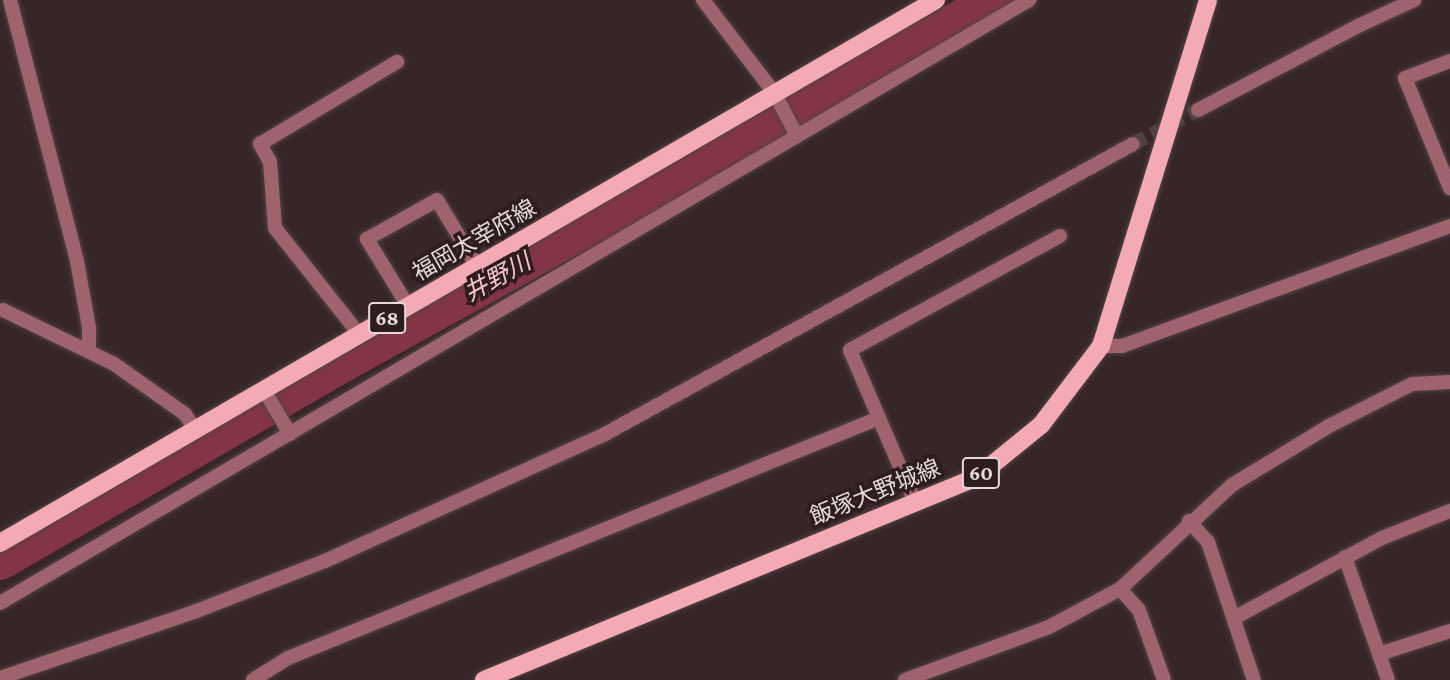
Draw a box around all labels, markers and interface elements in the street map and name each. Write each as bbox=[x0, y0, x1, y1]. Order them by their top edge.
street label: 福岡太宰府線 bbox=[407, 194, 541, 286]
water label: 井野川 bbox=[459, 247, 535, 307]
road number: 68 bbox=[368, 300, 406, 336]
street label: 飯塚大野城線 bbox=[806, 453, 944, 531]
road number: 60 bbox=[962, 456, 1000, 490]

